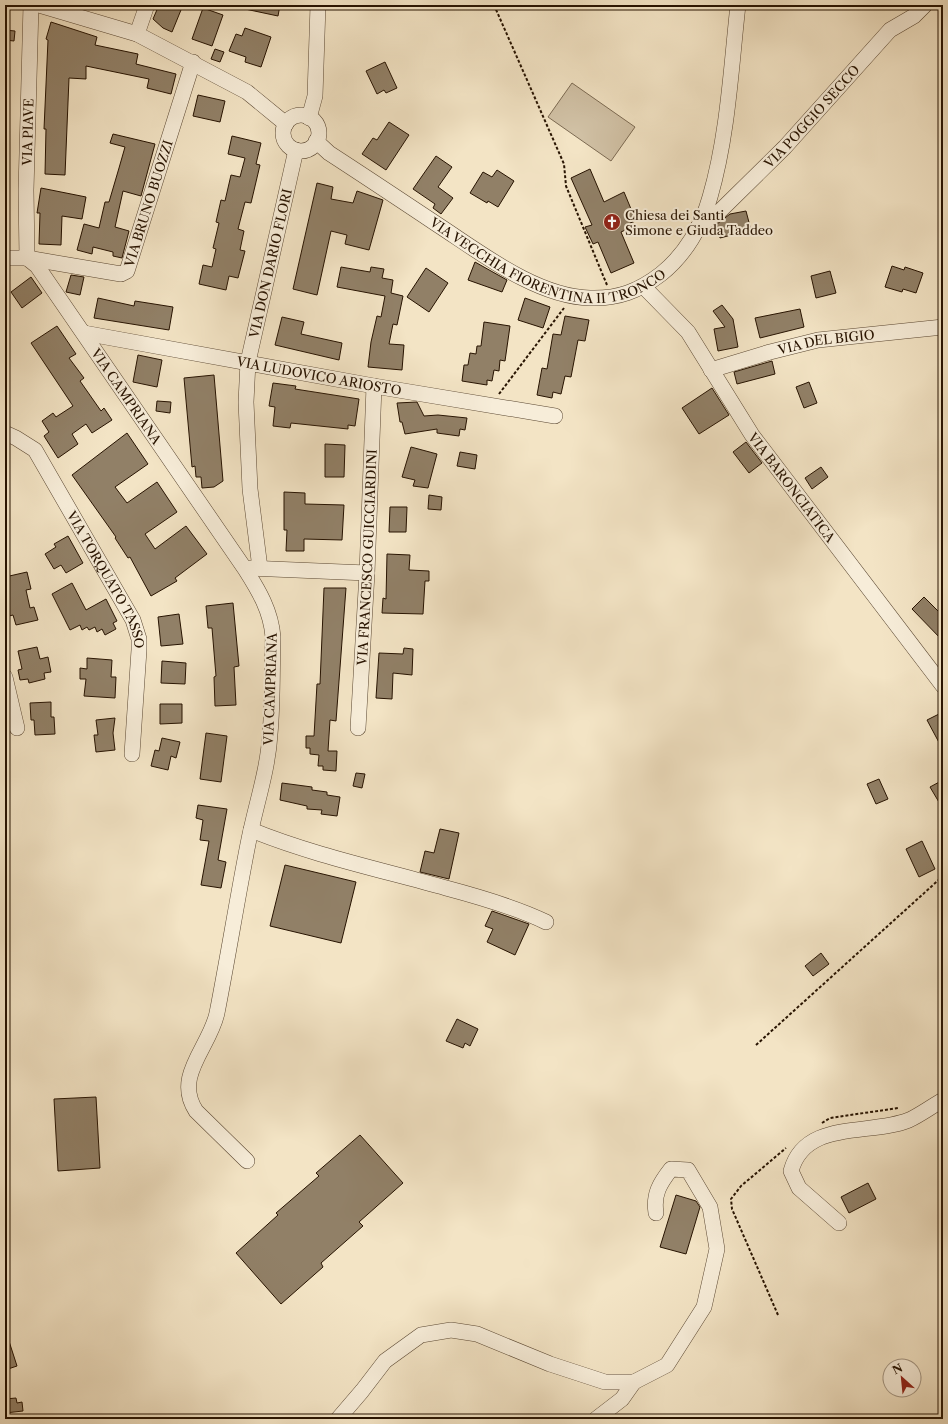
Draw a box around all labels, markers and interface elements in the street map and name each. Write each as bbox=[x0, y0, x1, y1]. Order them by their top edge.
street label: VIA POGGIO SECCO bbox=[760, 61, 863, 172]
street label: VIA PIAVE bbox=[19, 98, 36, 167]
street label: VIA BRUNO BUOZZI bbox=[120, 138, 176, 270]
street label: VIA DON DARIO FLORI bbox=[245, 187, 295, 340]
place label: Chiesa dei Santi Simone e Giuda Taddeo bbox=[625, 207, 773, 238]
church icon: Chiesa dei Santi Simone e Giuda Taddeo bbox=[602, 212, 622, 232]
street label: VIA VECCHIA FIORENTINA II TRONCO bbox=[426, 214, 669, 306]
street label: VIA DEL BIGIO bbox=[775, 326, 875, 358]
street label: VIA CAMPRIANA bbox=[88, 345, 165, 448]
street label: VIA LUDOVICO ARIOSTO bbox=[234, 353, 403, 398]
street label: VIA BARONCIATICA bbox=[744, 428, 839, 546]
street label: VIA FRANCESCO GUICCIARDINI bbox=[354, 449, 380, 667]
street label: VIA TORQUATO TASSO bbox=[63, 507, 147, 648]
street label: VIA CAMPRIANA bbox=[260, 632, 280, 746]
north arrow bbox=[882, 1358, 922, 1398]
text: N bbox=[890, 1360, 905, 1377]

